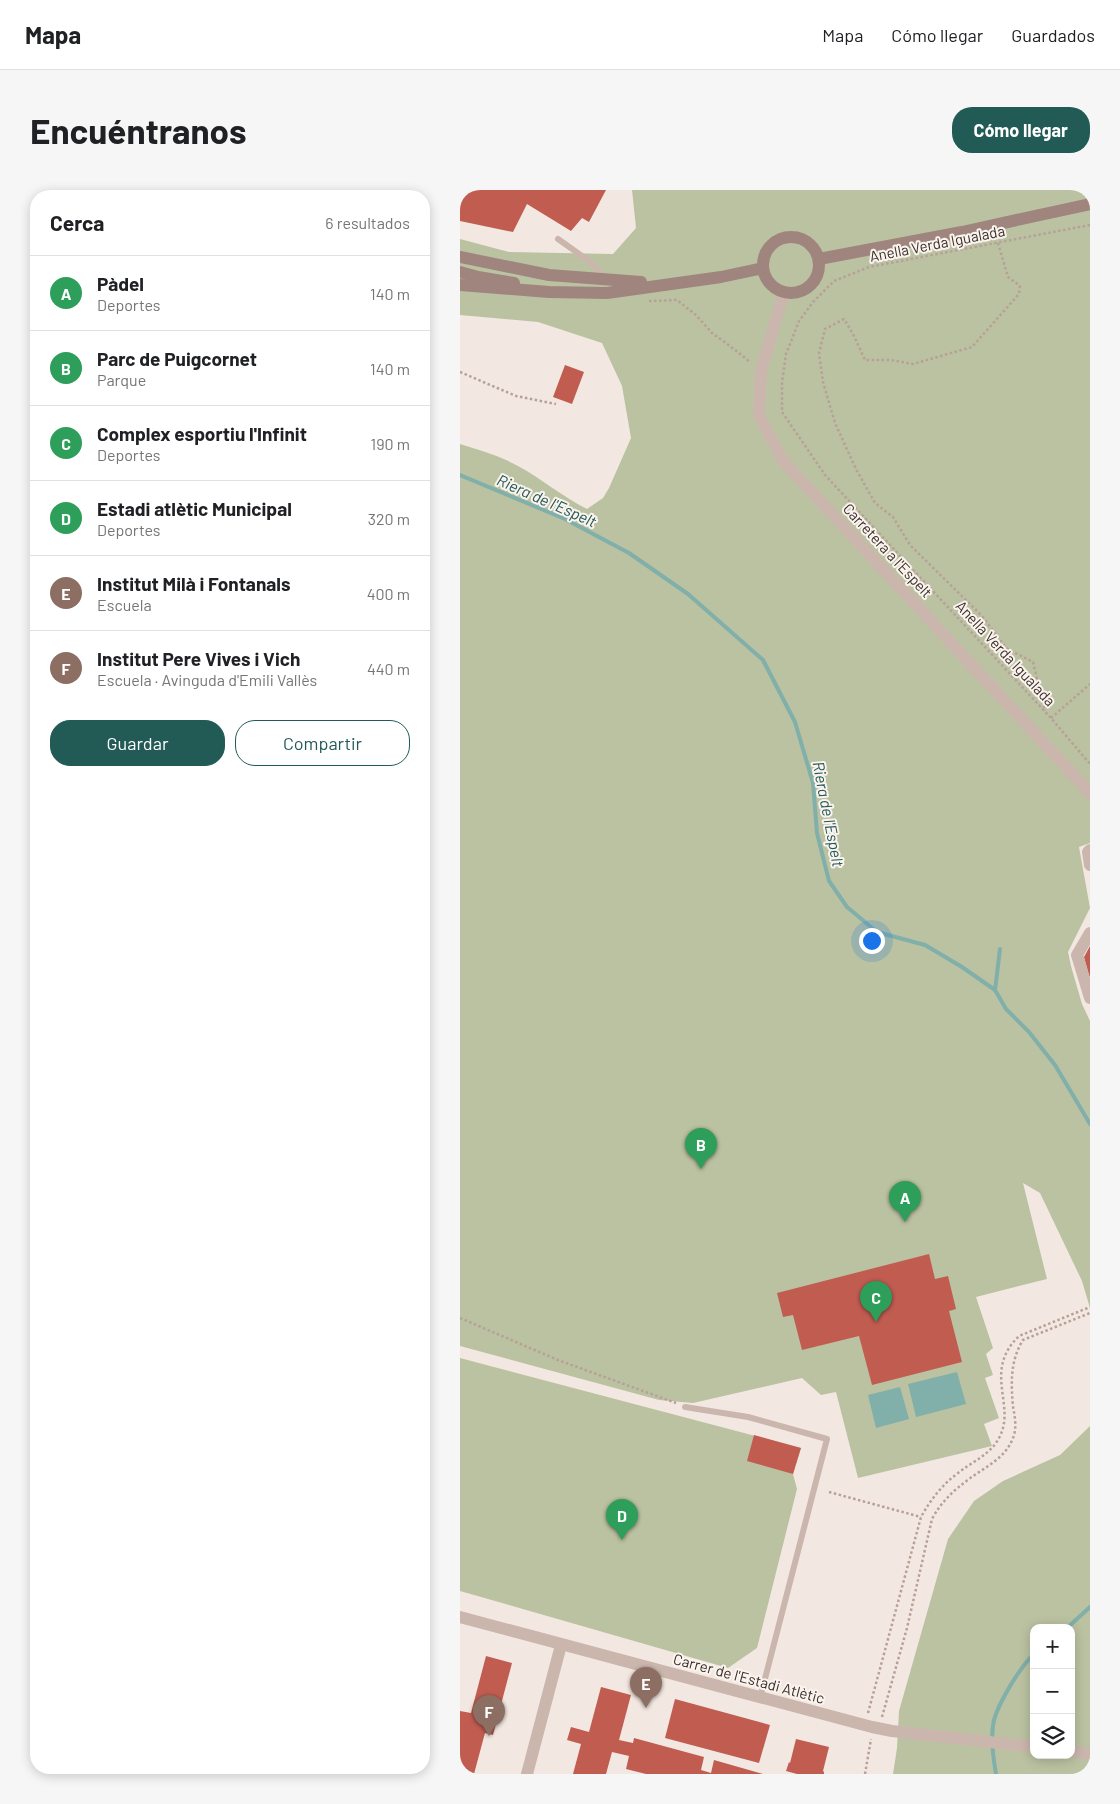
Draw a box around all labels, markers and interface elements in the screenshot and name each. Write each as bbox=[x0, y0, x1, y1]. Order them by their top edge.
text: Mapa bbox=[25, 20, 81, 49]
text: Mapa bbox=[822, 24, 863, 46]
text: Cómo llegar bbox=[891, 24, 983, 46]
text: Guardados bbox=[1011, 24, 1095, 46]
button: Cómo llegar bbox=[952, 107, 1090, 153]
text: Encuéntranos bbox=[30, 109, 247, 151]
text: Cerca bbox=[50, 210, 104, 235]
text: 6 resultados bbox=[325, 213, 410, 232]
street label: Anella Verda Igualada bbox=[868, 221, 1006, 265]
text: Pàdel bbox=[97, 272, 144, 295]
text: A bbox=[61, 284, 71, 303]
text: 140 m bbox=[370, 284, 410, 303]
text: Deportes bbox=[97, 295, 161, 314]
text: Parc de Puigcornet bbox=[97, 347, 257, 370]
text: B bbox=[61, 359, 71, 378]
text: 140 m bbox=[370, 359, 410, 378]
text: Parque bbox=[97, 370, 146, 389]
text: Complex esportiu l'Infinit bbox=[97, 422, 307, 445]
text: C bbox=[61, 434, 71, 453]
text: 190 m bbox=[371, 434, 410, 453]
text: Deportes bbox=[97, 445, 161, 464]
water label: Riera de l'Espelt bbox=[494, 470, 600, 531]
text: Estadi atlètic Municipal bbox=[97, 497, 292, 520]
street label: Carretera a l'Espelt bbox=[840, 499, 936, 601]
text: D bbox=[61, 509, 71, 528]
text: 320 m bbox=[368, 509, 410, 528]
text: Deportes bbox=[97, 520, 161, 539]
text: Institut Milà i Fontanals bbox=[97, 572, 290, 595]
text: E bbox=[61, 584, 71, 603]
text: 400 m bbox=[367, 584, 410, 603]
text: Escuela bbox=[97, 595, 152, 614]
street label: Anella Verda Igualada bbox=[953, 597, 1059, 709]
text: Institut Pere Vives i Vich bbox=[97, 647, 300, 670]
text: F bbox=[62, 659, 70, 678]
text: 440 m bbox=[367, 659, 410, 678]
text: Escuela · Avinguda d'Emili Vallès bbox=[97, 670, 317, 689]
button: Guardar bbox=[50, 720, 225, 766]
button: Compartir bbox=[235, 720, 410, 766]
water label: Riera de l'Espelt bbox=[809, 760, 849, 869]
your location bbox=[859, 928, 885, 954]
pin: B bbox=[685, 1128, 717, 1169]
pin: A bbox=[889, 1181, 921, 1222]
pin: C bbox=[860, 1281, 892, 1322]
pin: D bbox=[606, 1499, 638, 1540]
map controls bbox=[1030, 1624, 1075, 1759]
button: + bbox=[1030, 1624, 1075, 1669]
street label: Carrer de l'Estadi Atlètic bbox=[671, 1649, 827, 1707]
pin: E bbox=[630, 1667, 662, 1708]
button: − bbox=[1030, 1669, 1075, 1714]
pin: F bbox=[473, 1695, 505, 1736]
button: layers bbox=[1030, 1714, 1075, 1759]

